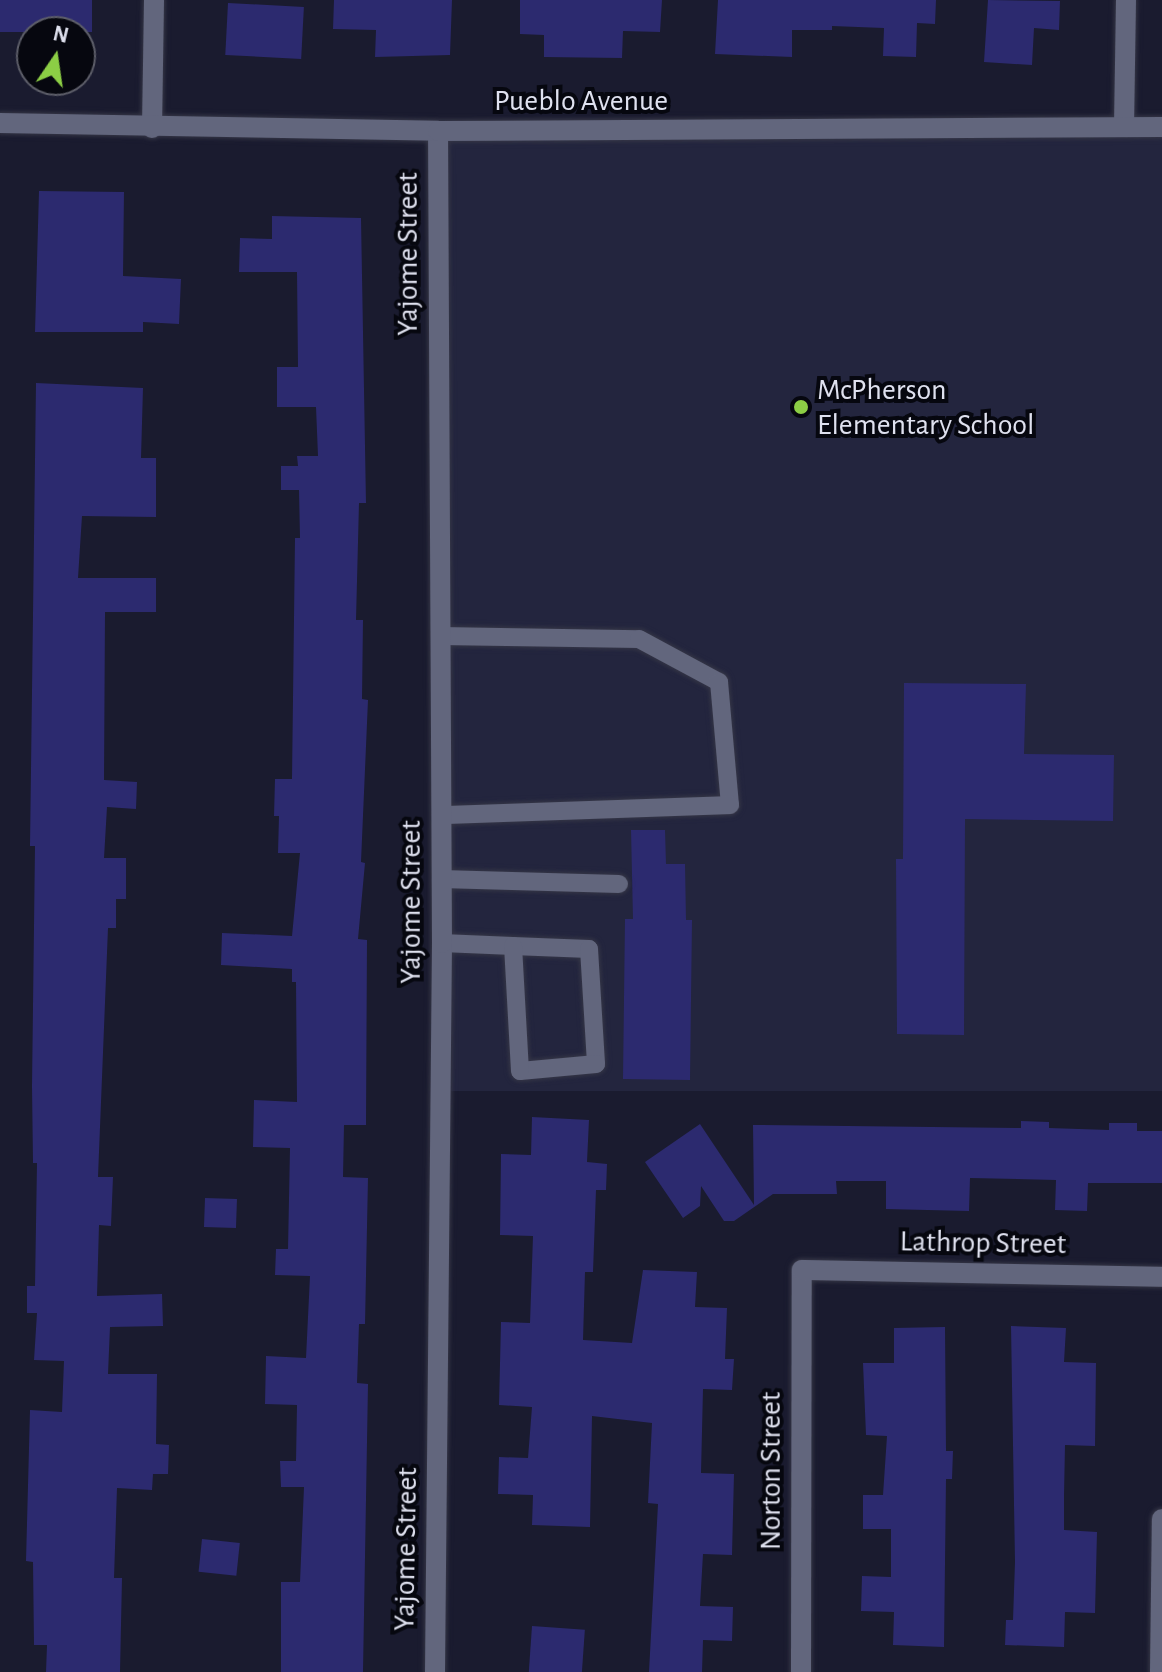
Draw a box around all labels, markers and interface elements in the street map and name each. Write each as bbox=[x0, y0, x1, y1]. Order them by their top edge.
north arrow bbox=[16, 16, 96, 96]
text: N bbox=[51, 22, 71, 47]
street label: Pueblo Avenue bbox=[494, 83, 668, 119]
street label: Yajome Street bbox=[390, 172, 426, 336]
place label: McPherson Elementary School bbox=[817, 372, 1034, 442]
marker: McPherson Elementary School bbox=[792, 398, 810, 416]
street label: Yajome Street bbox=[393, 820, 429, 984]
street label: Lathrop Street bbox=[899, 1224, 1067, 1262]
street label: Norton Street bbox=[753, 1392, 789, 1550]
street label: Yajome Street bbox=[387, 1467, 425, 1631]

